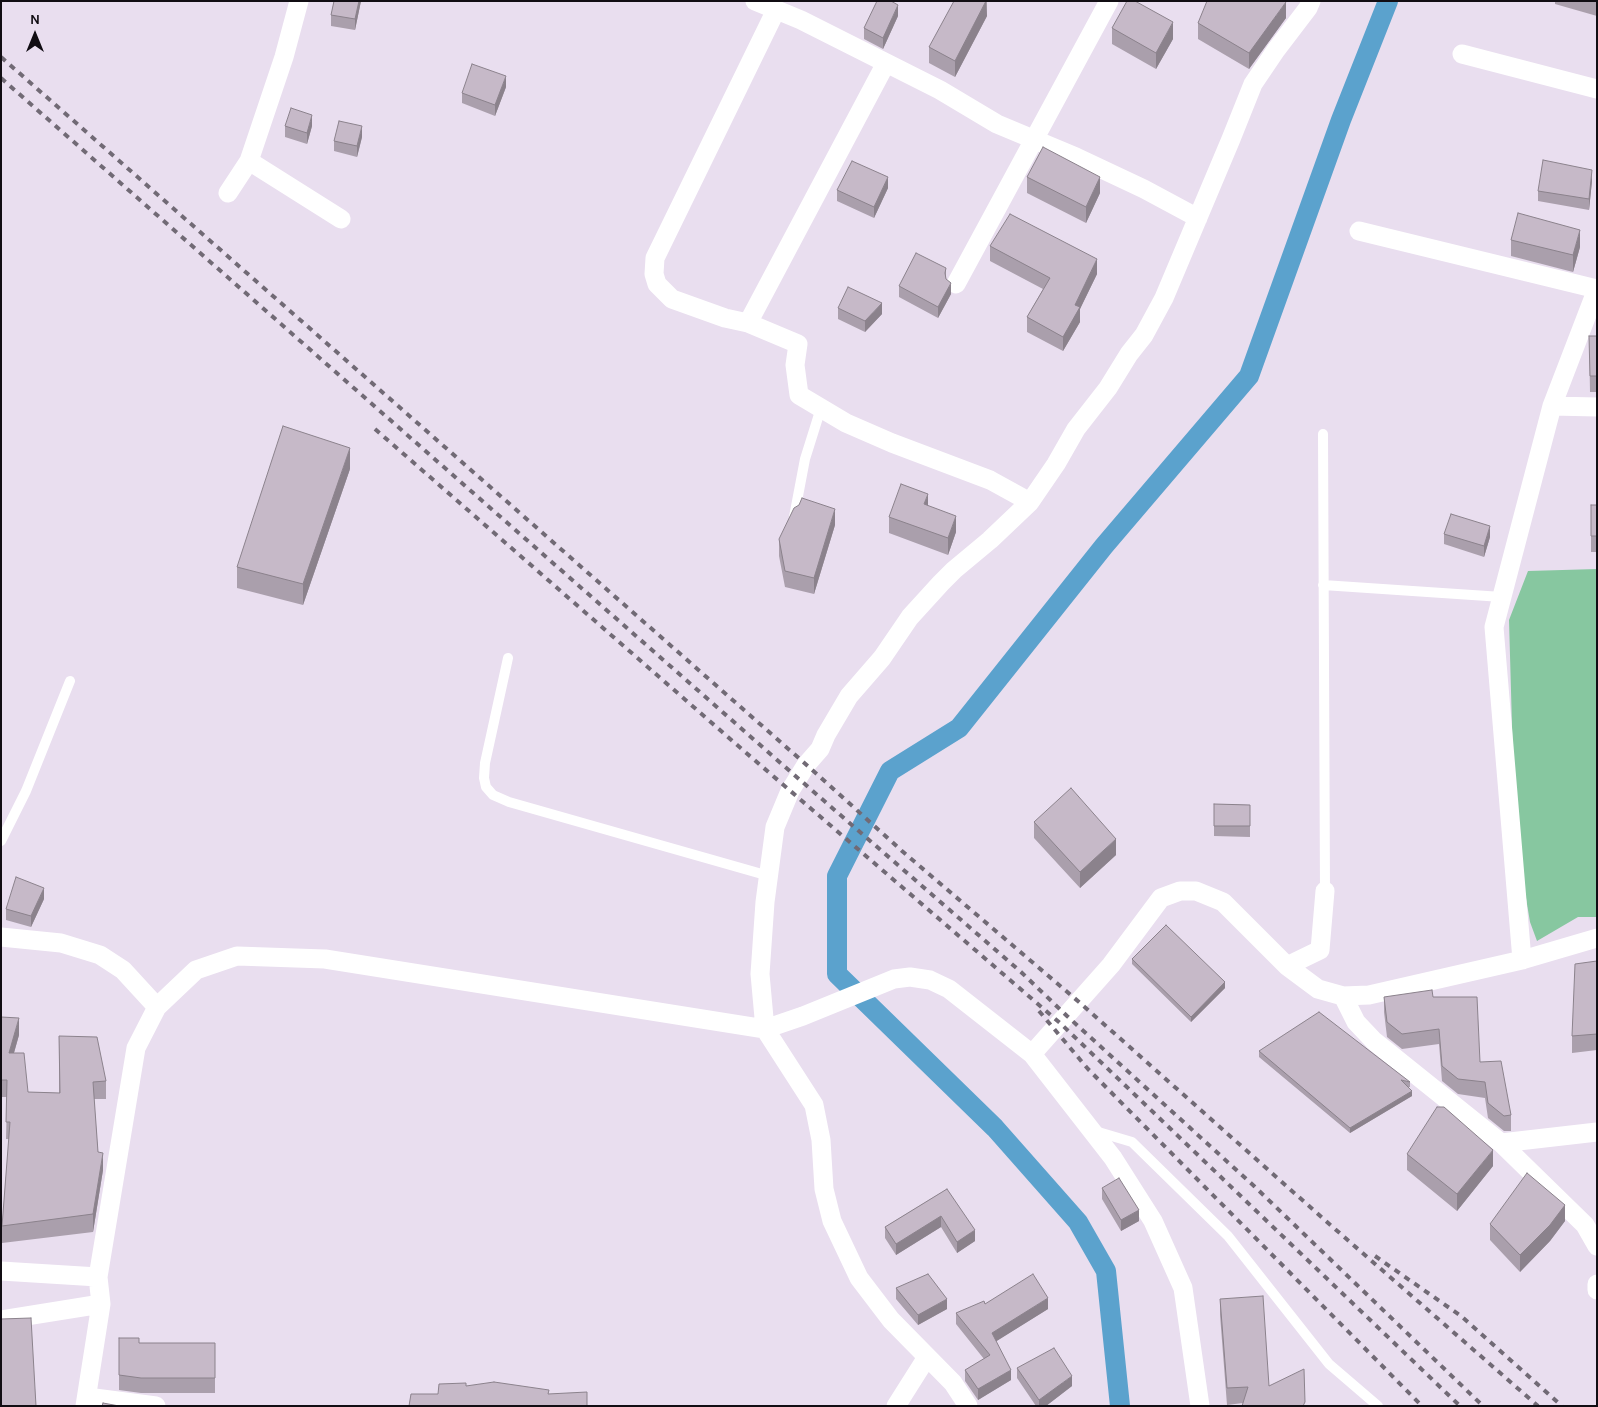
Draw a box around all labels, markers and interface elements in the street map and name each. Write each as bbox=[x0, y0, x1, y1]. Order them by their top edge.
north arrow bbox=[10, 10, 60, 60]
text: N bbox=[30, 11, 40, 28]

